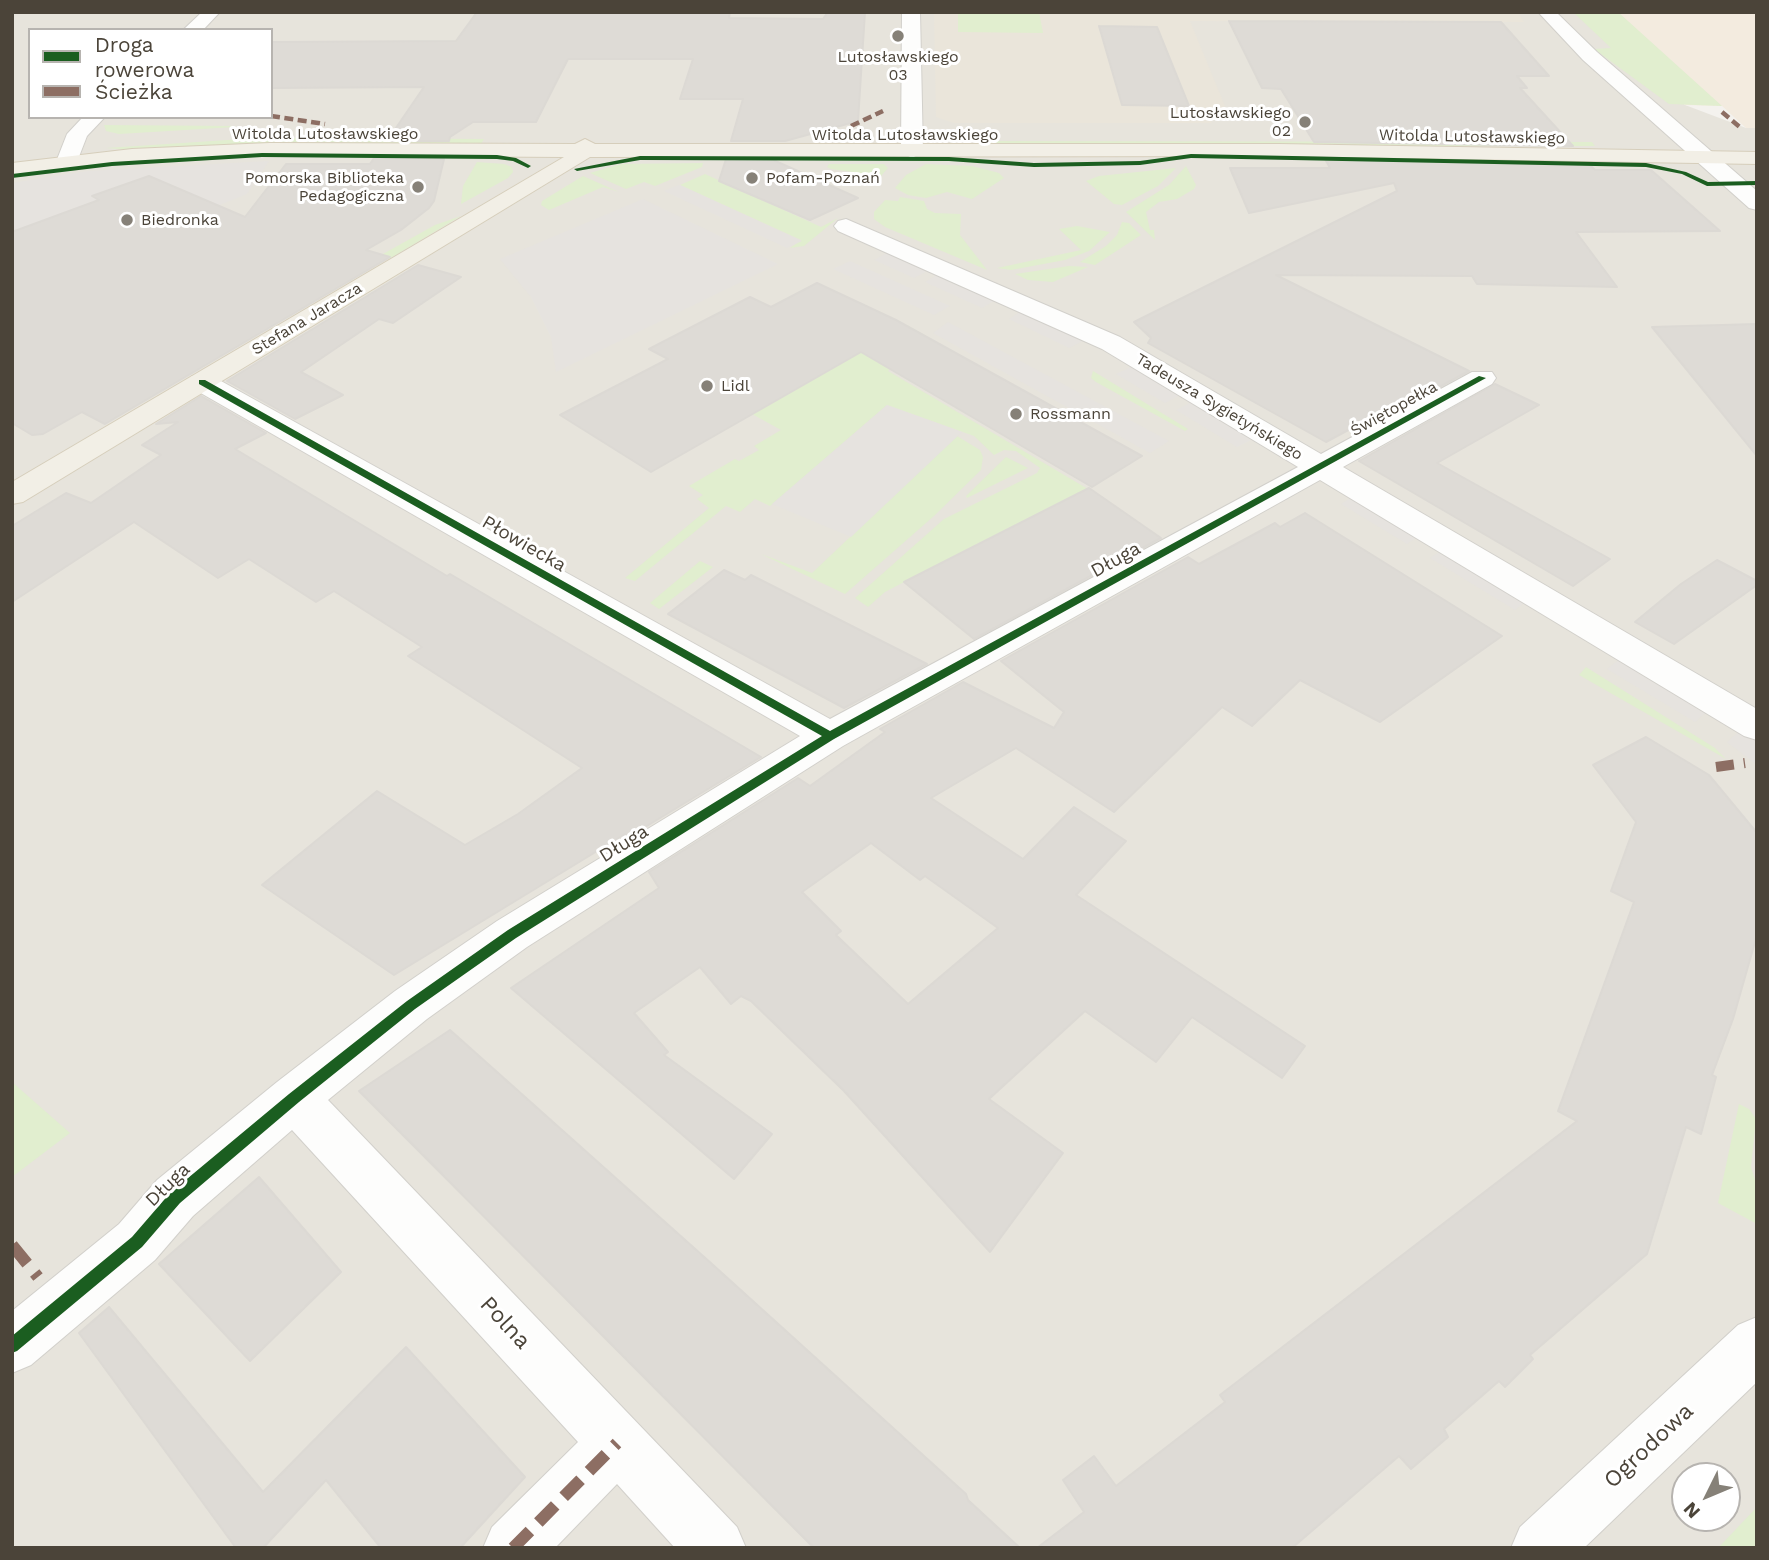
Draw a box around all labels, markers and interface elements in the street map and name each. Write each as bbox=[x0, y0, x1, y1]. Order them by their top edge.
legend bbox=[28, 28, 273, 119]
marker: Lutosławskiego 03 bbox=[890, 28, 906, 44]
text: Droga rowerowa bbox=[95, 32, 194, 82]
place label: Lutosławskiego 03 bbox=[837, 47, 959, 85]
text: Ścieżka bbox=[95, 79, 173, 104]
place label: Lutosławskiego 02 bbox=[1170, 103, 1291, 141]
marker: Lutosławskiego 02 bbox=[1297, 114, 1313, 130]
street label: Witolda Lutosławskiego bbox=[232, 124, 418, 144]
street label: Witolda Lutosławskiego bbox=[812, 125, 998, 145]
street label: Witolda Lutosławskiego bbox=[1379, 126, 1565, 148]
place label: Pomorska Biblioteka Pedagogiczna bbox=[245, 168, 404, 206]
place label: Pofam-Poznań bbox=[766, 168, 880, 188]
marker: Pofam-Poznań bbox=[744, 170, 760, 186]
marker: Pomorska Biblioteka Pedagogiczna bbox=[410, 179, 426, 195]
place label: Biedronka bbox=[141, 210, 219, 230]
marker: Biedronka bbox=[119, 212, 135, 228]
street label: Stefana Jaracza bbox=[248, 279, 366, 359]
street label: Tadeusza Sygietyńskiego bbox=[1132, 349, 1306, 465]
place label: Lidl bbox=[721, 376, 750, 396]
street label: Świętopełka bbox=[1347, 377, 1441, 441]
marker: Lidl bbox=[699, 378, 715, 394]
place label: Rossmann bbox=[1030, 404, 1111, 424]
marker: Rossmann bbox=[1008, 406, 1024, 422]
street label: Płowiecka bbox=[478, 511, 570, 577]
street label: Długa bbox=[1087, 537, 1145, 583]
street label: Długa bbox=[595, 820, 653, 868]
street label: Długa bbox=[141, 1158, 195, 1212]
street label: Polna bbox=[474, 1291, 536, 1355]
street label: Ogrodowa bbox=[1599, 1398, 1699, 1494]
north arrow bbox=[1671, 1462, 1741, 1532]
text: N bbox=[1679, 1497, 1705, 1523]

